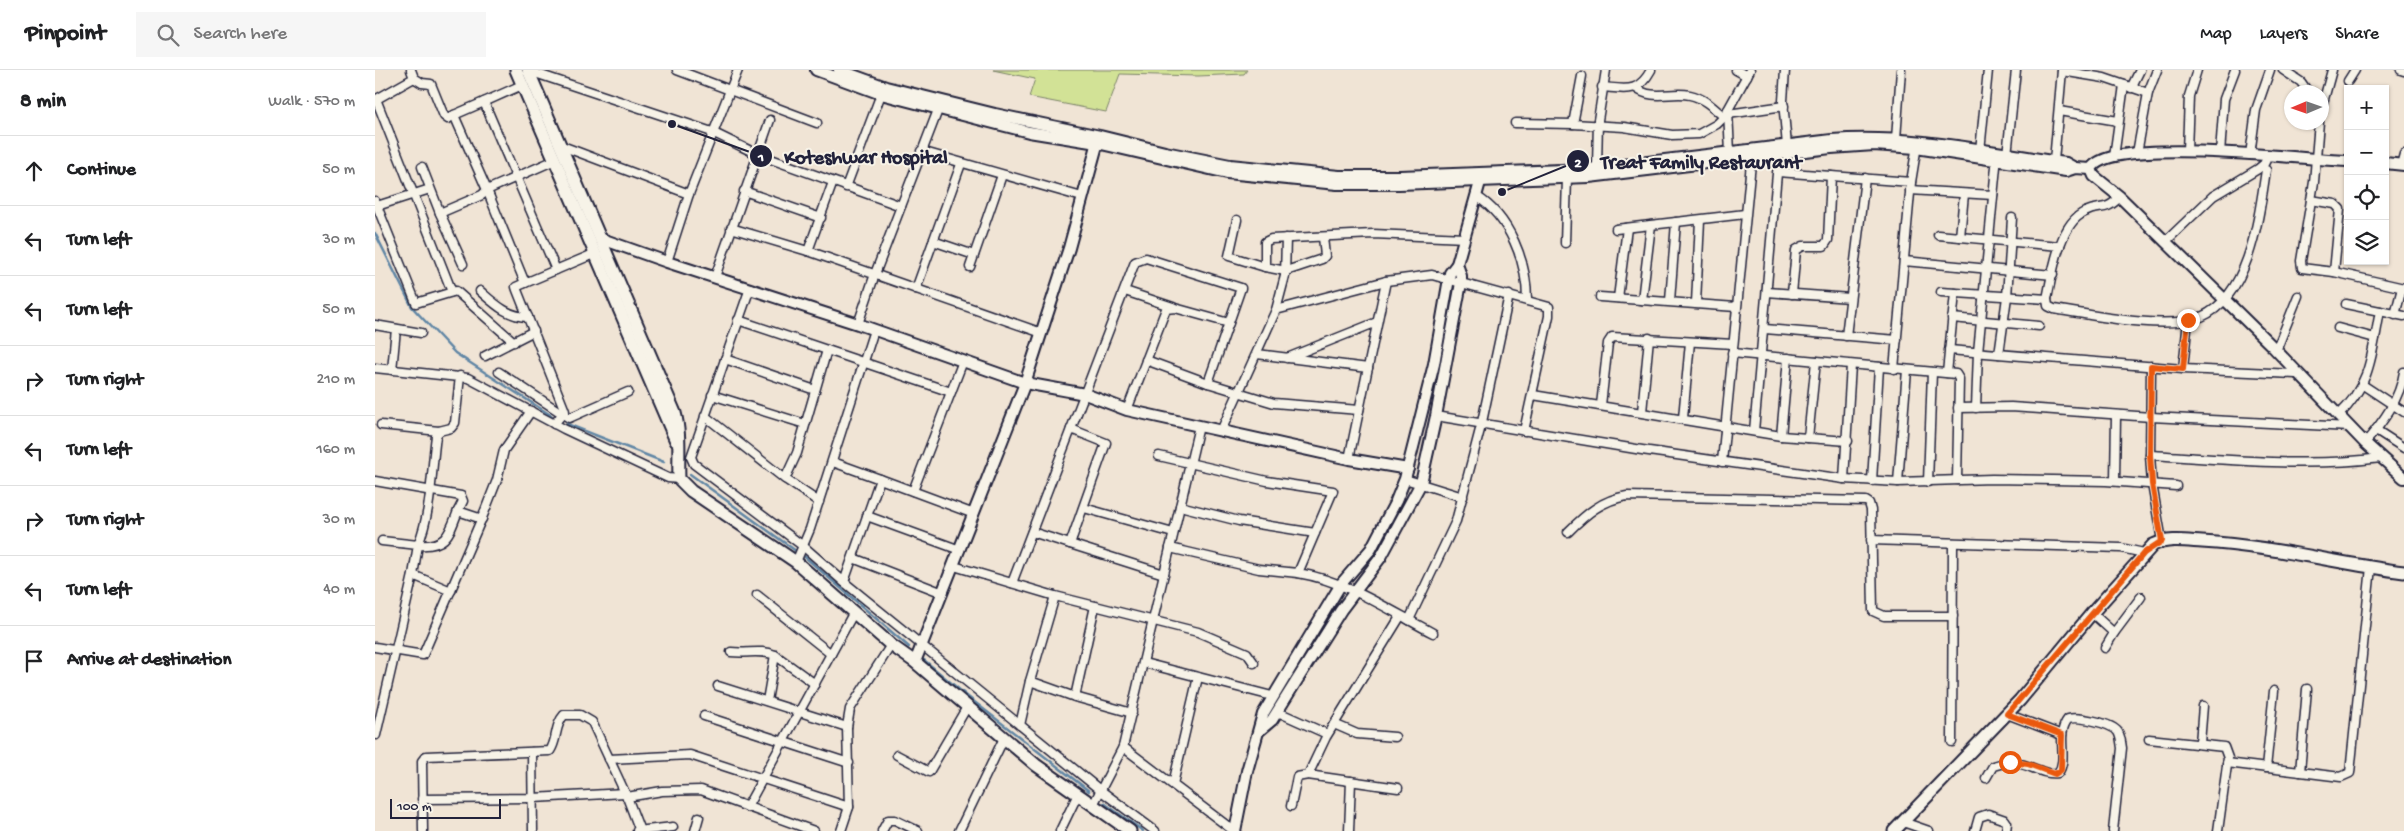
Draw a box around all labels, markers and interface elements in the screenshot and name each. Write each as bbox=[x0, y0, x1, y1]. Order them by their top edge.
search box bbox=[136, 12, 486, 57]
text: Pinpoint bbox=[25, 20, 106, 49]
icon: search bbox=[154, 21, 182, 49]
text: Search here bbox=[194, 23, 287, 46]
text: Map bbox=[2200, 24, 2232, 45]
text: Layers bbox=[2260, 24, 2307, 45]
text: Share bbox=[2335, 24, 2379, 45]
north arrow bbox=[2284, 85, 2329, 130]
map controls bbox=[2344, 85, 2389, 265]
button: + bbox=[2344, 85, 2389, 130]
text: 8 min bbox=[20, 90, 66, 115]
text: Walk · 570 m bbox=[268, 93, 355, 112]
button: − bbox=[2344, 130, 2389, 175]
callout: Koteshwar Hospital bbox=[749, 138, 957, 173]
callout: Treat Family Restaurant bbox=[1566, 144, 1811, 179]
text: Koteshwar Hospital bbox=[783, 148, 948, 171]
text: 1 bbox=[757, 149, 764, 167]
text: Treat Family Restaurant bbox=[1599, 153, 1803, 176]
text: 2 bbox=[1574, 155, 1582, 173]
icon: ahead bbox=[20, 157, 48, 185]
text: Continue bbox=[67, 159, 136, 182]
text: 50 m bbox=[322, 161, 355, 180]
button: locate bbox=[2344, 175, 2389, 220]
button: layers bbox=[2344, 220, 2389, 265]
icon: left bbox=[20, 227, 48, 255]
text: Turn left bbox=[67, 229, 131, 252]
text: 30 m bbox=[322, 231, 355, 250]
icon: left bbox=[20, 297, 48, 325]
text: Turn left bbox=[67, 299, 131, 322]
text: 50 m bbox=[322, 301, 355, 320]
route end bbox=[2177, 309, 2200, 332]
icon: right bbox=[20, 367, 48, 395]
text: Turn right bbox=[67, 369, 143, 392]
text: 210 m bbox=[316, 371, 355, 390]
icon: left bbox=[20, 437, 48, 465]
text: Turn left bbox=[67, 439, 131, 462]
text: 160 m bbox=[316, 441, 355, 460]
icon: right bbox=[20, 507, 48, 535]
text: Turn right bbox=[67, 509, 143, 532]
text: 30 m bbox=[322, 511, 355, 530]
icon: left bbox=[20, 577, 48, 605]
text: Turn left bbox=[67, 579, 131, 602]
text: 40 m bbox=[323, 581, 355, 600]
icon: arrive bbox=[20, 647, 48, 675]
text: Arrive at destination bbox=[67, 649, 231, 672]
route start bbox=[1999, 751, 2022, 774]
scale bar bbox=[390, 796, 501, 819]
text: 100 m bbox=[397, 799, 432, 816]

